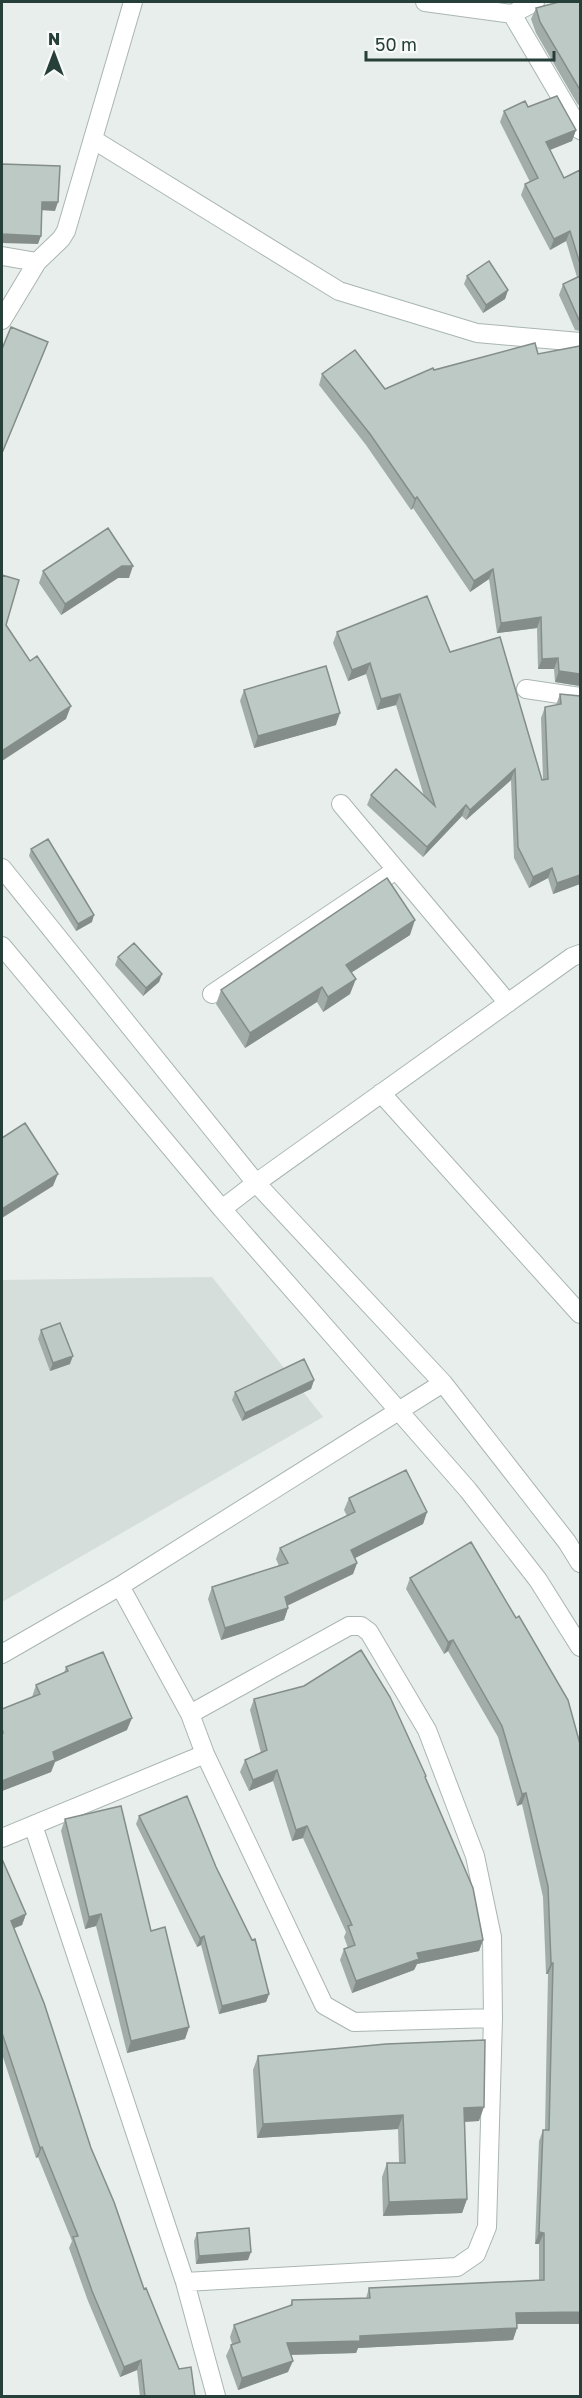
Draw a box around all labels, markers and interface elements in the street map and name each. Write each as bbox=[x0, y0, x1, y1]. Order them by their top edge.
north arrow bbox=[24, 24, 84, 84]
scale bar bbox=[366, 24, 554, 62]
text: N bbox=[48, 29, 60, 49]
text: 50 m bbox=[375, 33, 417, 55]

